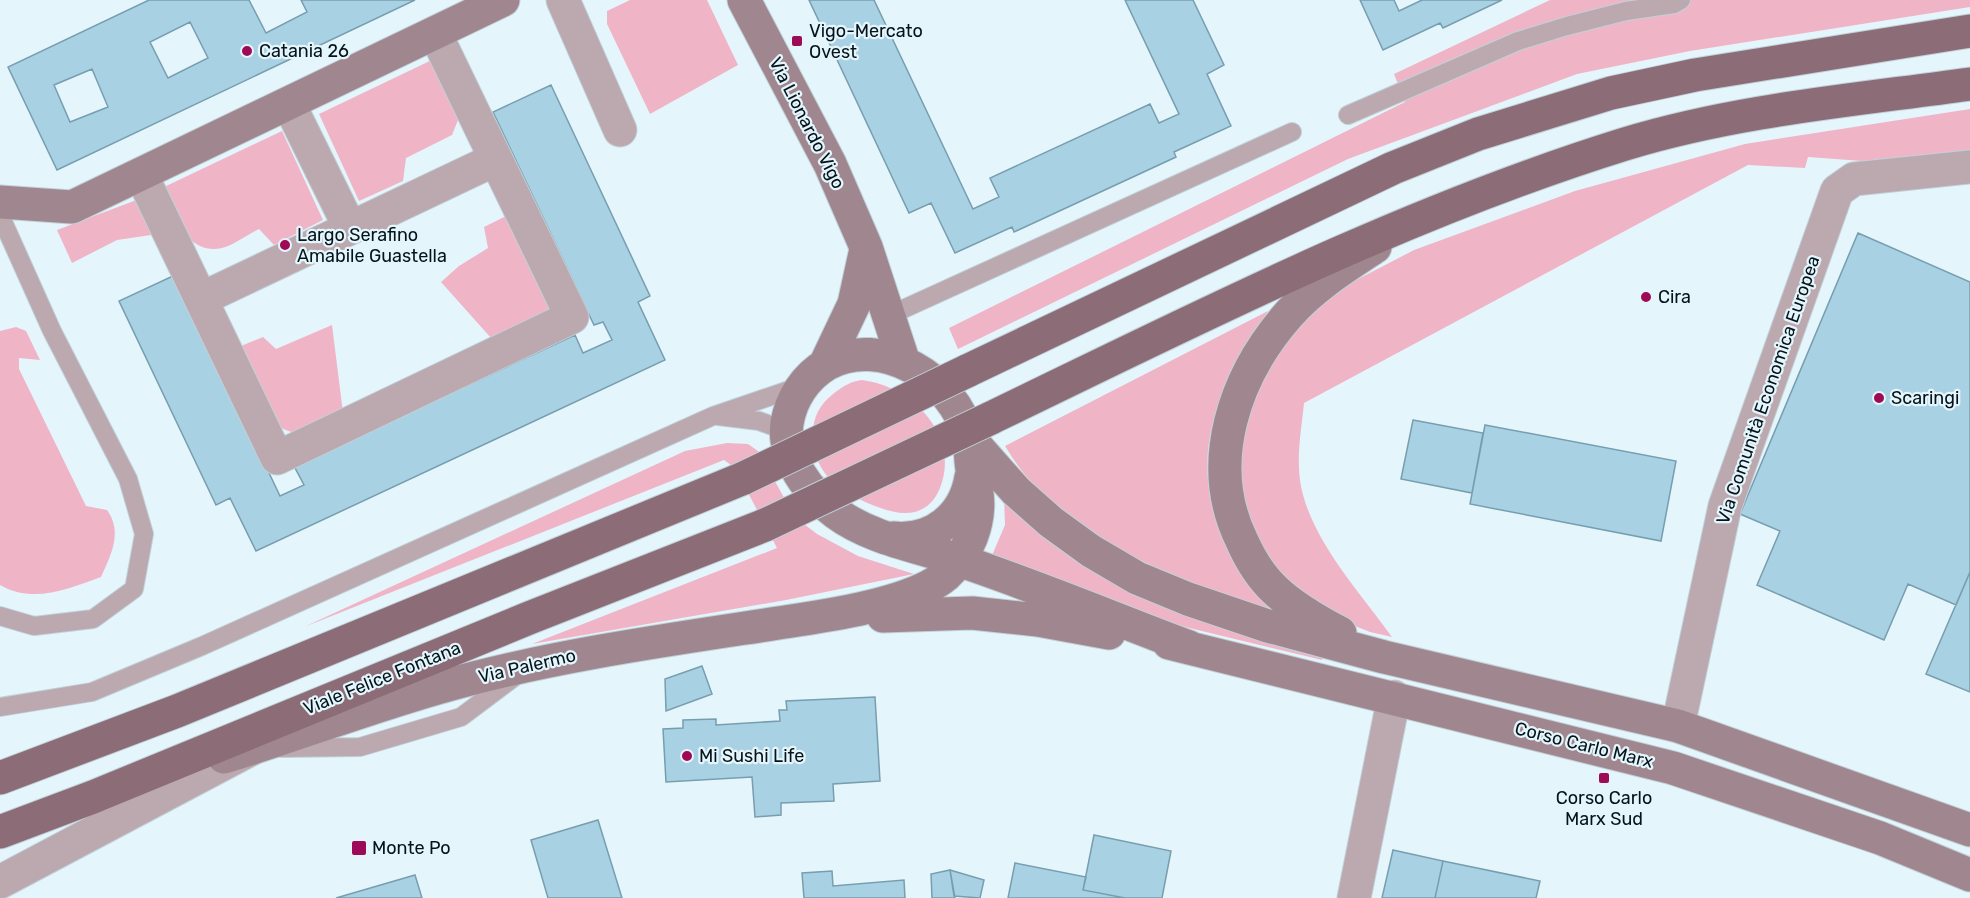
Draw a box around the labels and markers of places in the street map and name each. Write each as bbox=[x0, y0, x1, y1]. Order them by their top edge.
place label: Vigo-Mercato Ovest bbox=[809, 20, 923, 63]
marker: Vigo-Mercato Ovest bbox=[790, 34, 804, 48]
place label: Catania 26 bbox=[259, 40, 349, 62]
marker: Catania 26 bbox=[240, 44, 254, 58]
place label: Largo Serafino Amabile Guastella bbox=[297, 224, 447, 267]
marker: Largo Serafino Amabile Guastella bbox=[278, 238, 292, 252]
place label: Cira bbox=[1658, 286, 1691, 308]
marker: Cira bbox=[1639, 290, 1653, 304]
place label: Scaringi bbox=[1891, 387, 1959, 409]
marker: Scaringi bbox=[1872, 391, 1886, 405]
place label: Mi Sushi Life bbox=[699, 745, 804, 767]
marker: Mi Sushi Life bbox=[680, 749, 694, 763]
marker: Corso Carlo Marx Sud bbox=[1597, 771, 1611, 785]
place label: Corso Carlo Marx Sud bbox=[1556, 787, 1652, 830]
place label: Monte Po bbox=[372, 837, 451, 859]
marker: Monte Po bbox=[350, 839, 368, 857]

